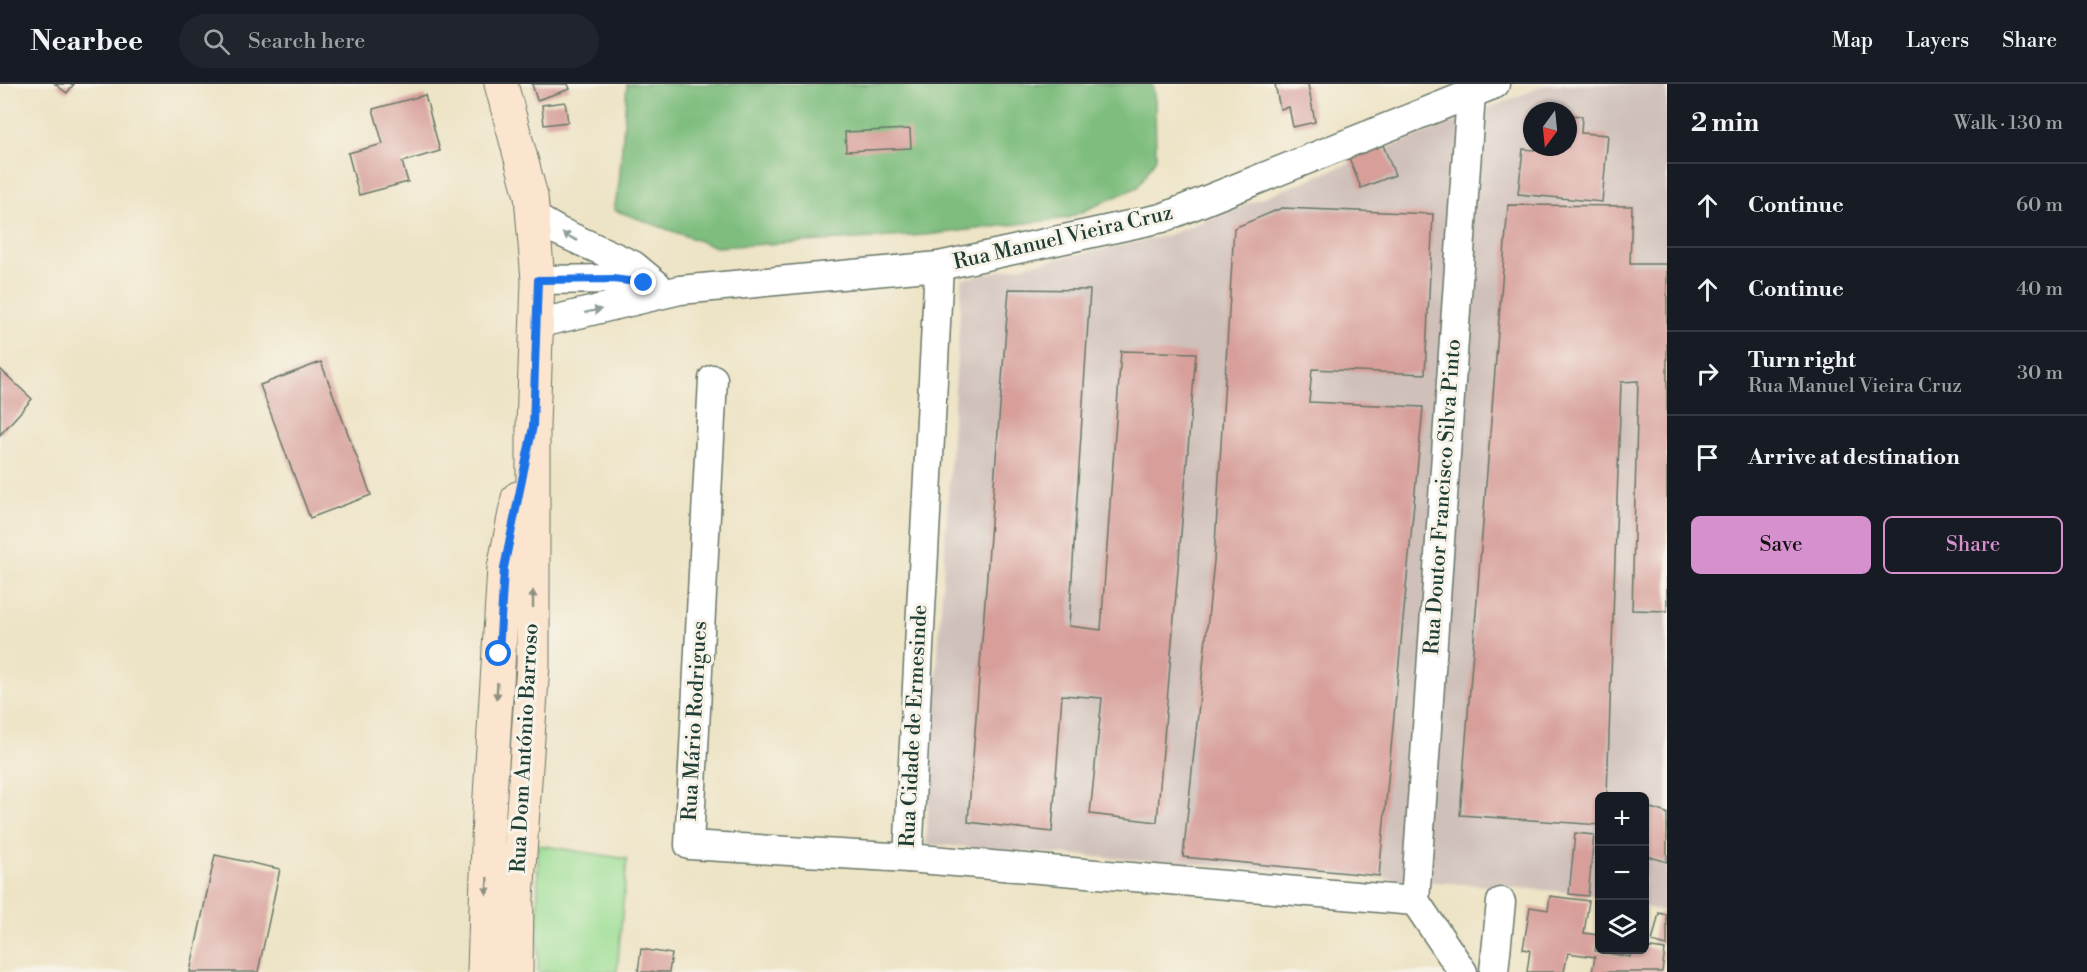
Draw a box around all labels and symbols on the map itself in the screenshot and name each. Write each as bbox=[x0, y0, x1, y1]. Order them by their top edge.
north arrow bbox=[1523, 102, 1577, 156]
street label: Rua Manuel Vieira Cruz bbox=[951, 200, 1175, 276]
one-way arrow bbox=[562, 233, 579, 242]
route end bbox=[630, 269, 656, 295]
one-way arrow bbox=[584, 305, 603, 315]
street label: Rua Doutor Francisco Silva Pinto bbox=[1419, 338, 1467, 656]
one-way arrow bbox=[528, 590, 538, 609]
street label: Rua Cidade de Ermesinde bbox=[895, 604, 933, 848]
street label: Rua Mário Rodrigues bbox=[677, 620, 713, 822]
street label: Rua Dom António Barroso bbox=[505, 622, 545, 874]
route start bbox=[485, 640, 511, 666]
one-way arrow bbox=[492, 682, 501, 701]
one-way arrow bbox=[482, 876, 492, 895]

